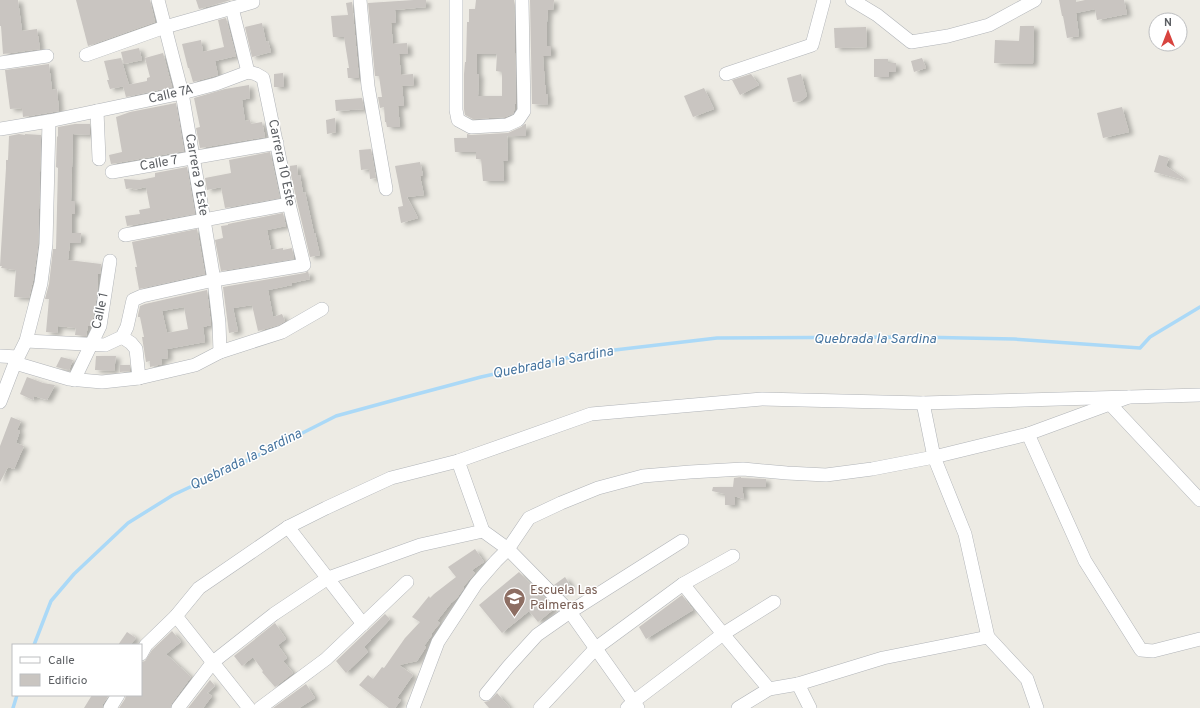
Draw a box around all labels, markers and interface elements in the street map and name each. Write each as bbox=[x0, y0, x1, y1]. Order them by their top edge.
north arrow bbox=[1148, 12, 1188, 52]
text: N bbox=[1164, 16, 1172, 30]
street label: Calle 7A bbox=[147, 82, 195, 108]
street label: Carrera 10 Este bbox=[264, 118, 298, 208]
street label: Carrera 9 Este bbox=[181, 133, 211, 217]
street label: Calle 7 bbox=[139, 153, 179, 175]
street label: Calle 1 bbox=[89, 291, 113, 331]
water label: Quebrada la Sardina bbox=[814, 331, 937, 348]
water label: Quebrada la Sardina bbox=[491, 343, 615, 383]
water label: Quebrada la Sardina bbox=[187, 425, 305, 494]
place label: Escuela Las Palmeras bbox=[530, 583, 598, 614]
school or university icon: Escuela Las Palmeras bbox=[501, 585, 527, 618]
legend bbox=[12, 644, 142, 696]
text: Calle bbox=[48, 653, 75, 669]
text: Edificio bbox=[48, 673, 88, 689]

